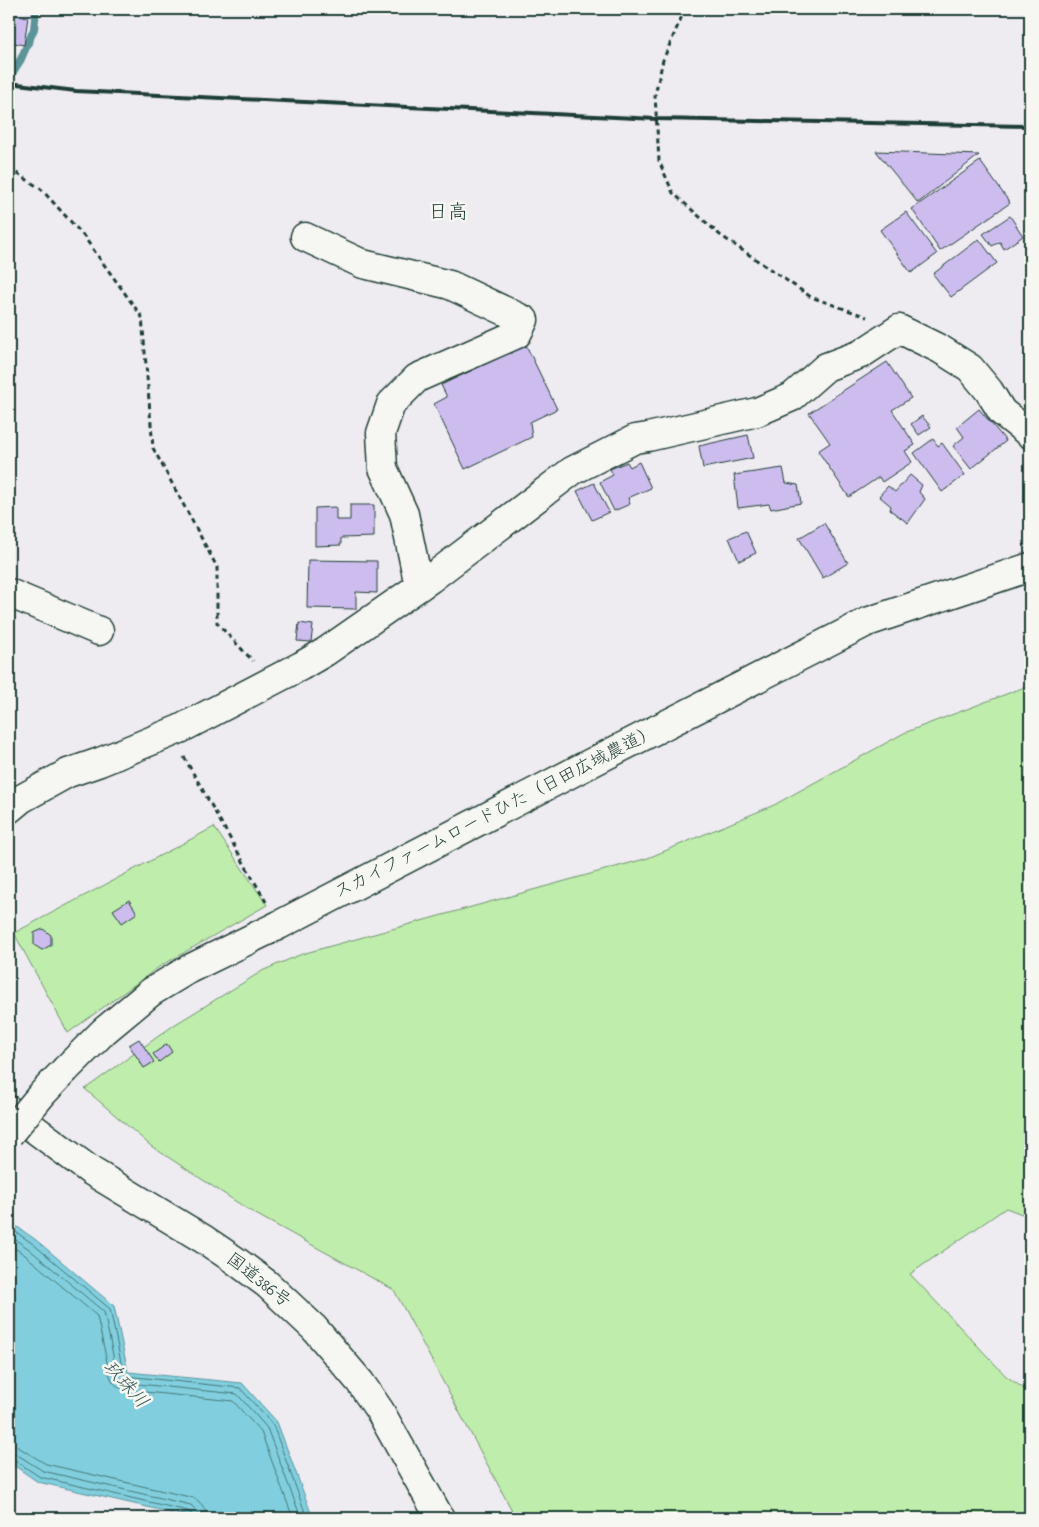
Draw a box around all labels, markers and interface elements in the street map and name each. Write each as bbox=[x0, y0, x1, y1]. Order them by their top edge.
district label: 日高 bbox=[428, 199, 468, 228]
street label: スカイファームロードひた（日田広域農道） bbox=[330, 720, 662, 906]
street label: 国道386号 bbox=[220, 1247, 296, 1315]
water label: 玖珠川 bbox=[96, 1355, 154, 1415]

